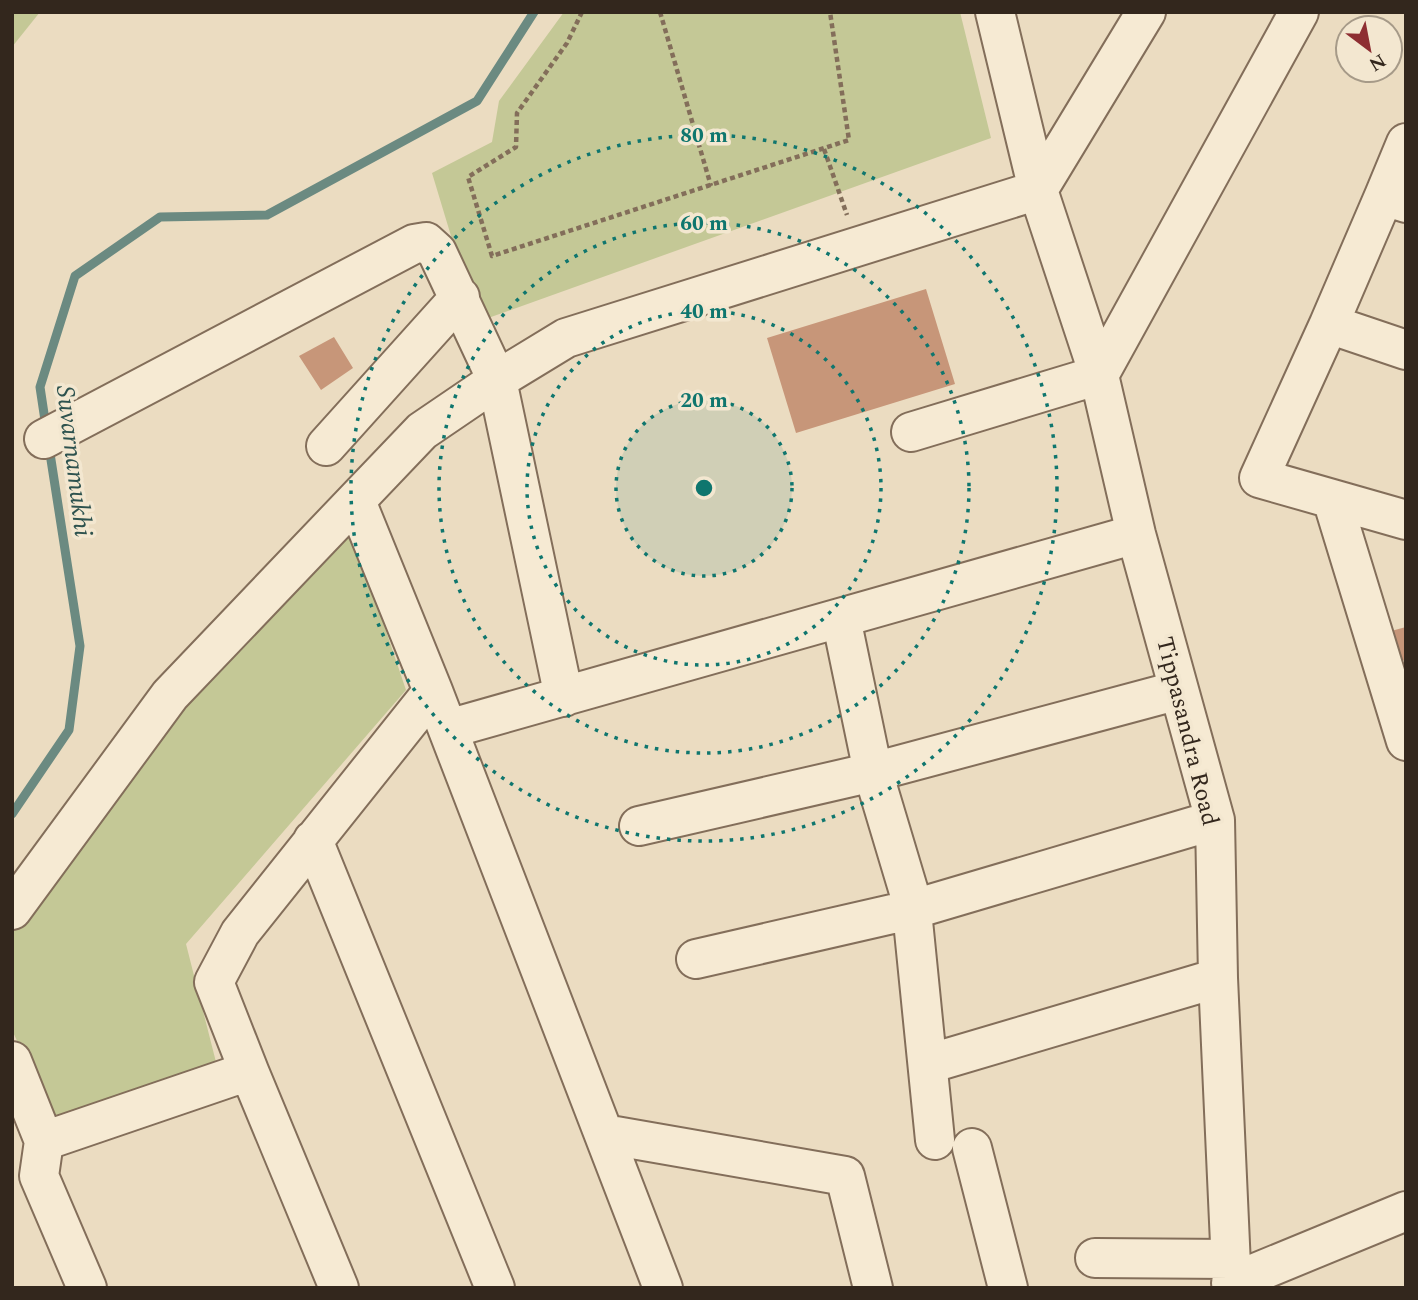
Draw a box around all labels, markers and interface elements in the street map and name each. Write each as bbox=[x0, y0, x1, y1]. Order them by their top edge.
north arrow bbox=[1334, 14, 1404, 84]
text: N bbox=[1363, 46, 1391, 79]
text: 80 m bbox=[680, 120, 728, 152]
text: 60 m bbox=[680, 208, 728, 240]
text: 40 m bbox=[680, 296, 728, 328]
water label: Suvarnamukhi bbox=[45, 383, 103, 539]
text: 20 m bbox=[680, 385, 728, 417]
centre of rings bbox=[692, 476, 716, 500]
street label: Tippasandra Road bbox=[1146, 633, 1228, 830]

